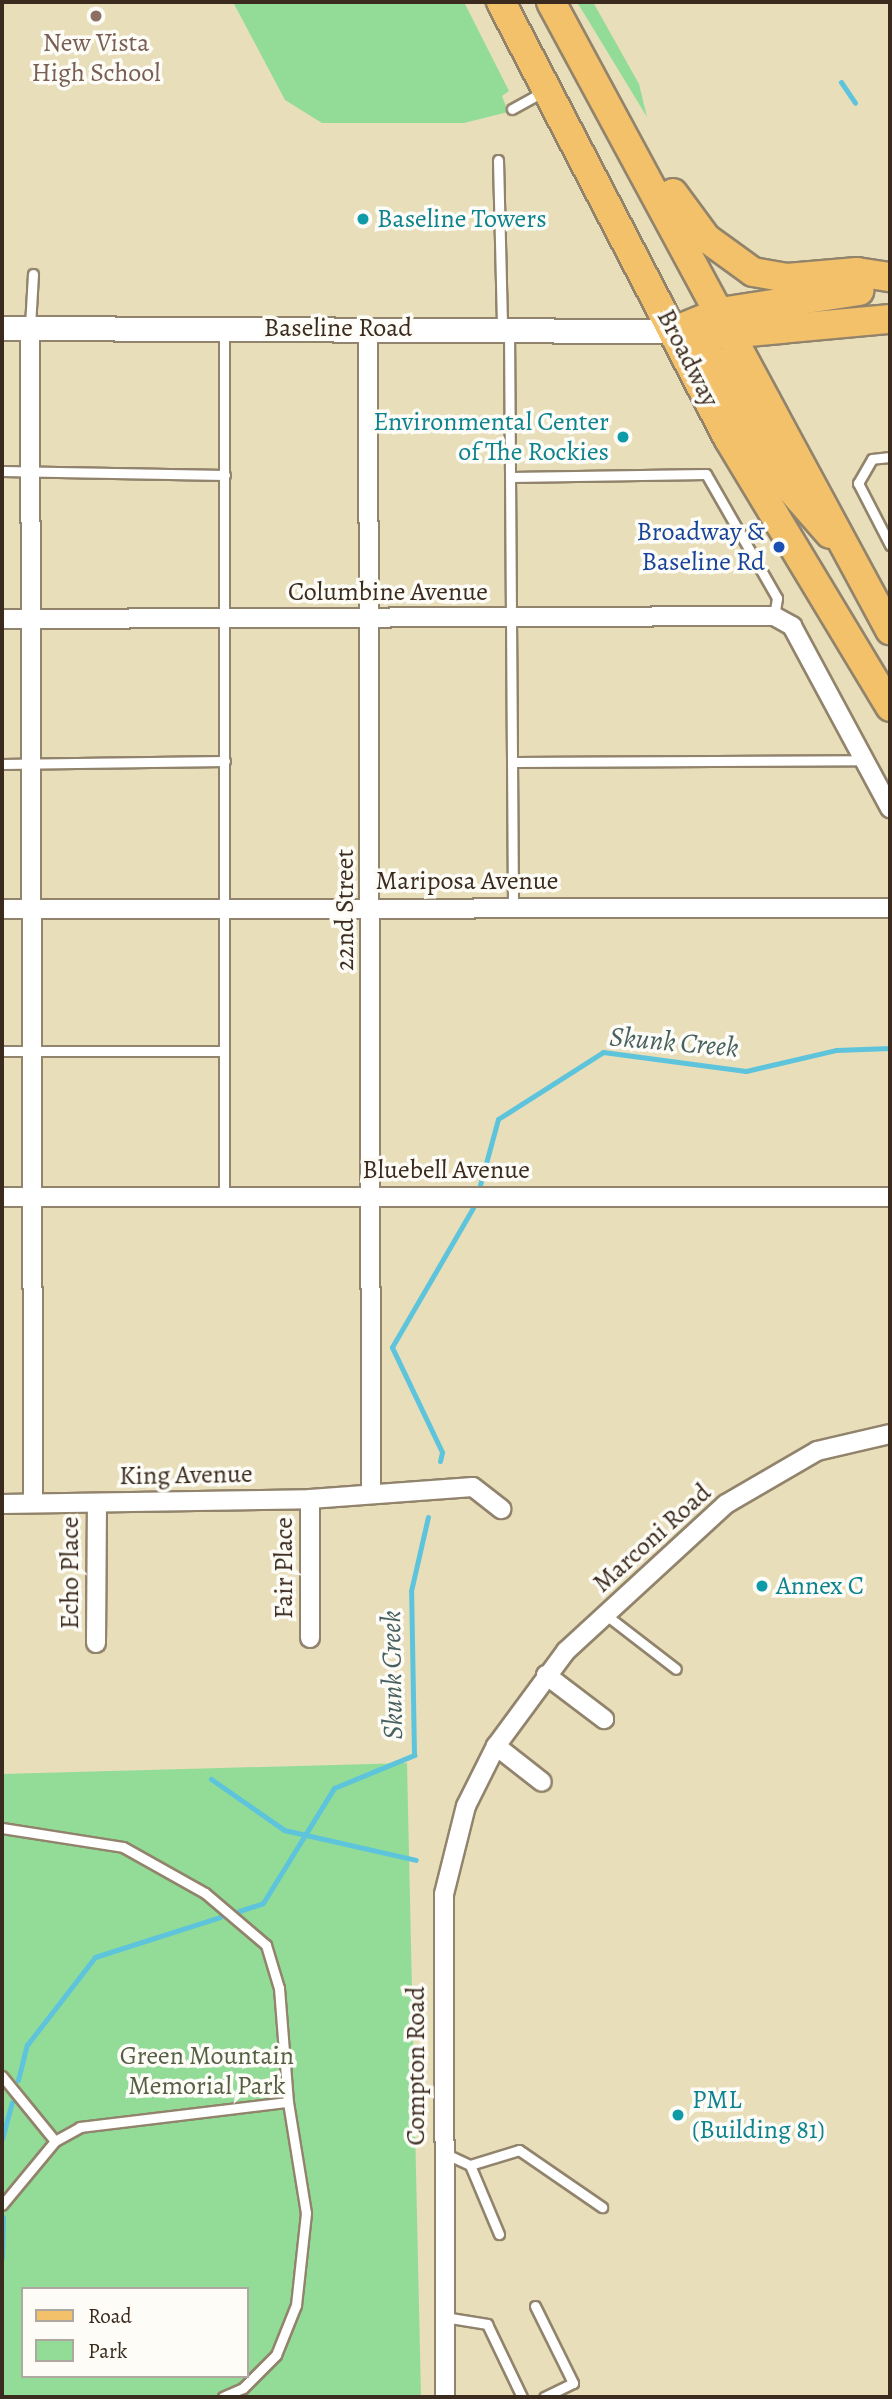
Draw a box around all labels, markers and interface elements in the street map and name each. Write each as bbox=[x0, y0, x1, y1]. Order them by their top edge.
marker: New Vista High School bbox=[88, 8, 104, 24]
place label: New Vista High School bbox=[31, 27, 161, 88]
place label: Baseline Towers bbox=[377, 203, 547, 235]
marker: Baseline Towers bbox=[355, 211, 371, 227]
street label: Broadway bbox=[650, 304, 726, 412]
street label: Baseline Road bbox=[264, 312, 412, 344]
place label: Environmental Center of The Rockies bbox=[373, 406, 609, 467]
marker: Environmental Center of The Rockies bbox=[615, 429, 631, 445]
place label: Broadway & Baseline Rd bbox=[637, 516, 765, 578]
marker: Broadway & Baseline Rd bbox=[771, 539, 787, 555]
street label: Columbine Avenue bbox=[288, 576, 488, 608]
street label: 22nd Street bbox=[329, 849, 361, 971]
street label: Mariposa Avenue bbox=[376, 865, 558, 897]
water label: Skunk Creek bbox=[608, 1020, 740, 1064]
street label: Bluebell Avenue bbox=[362, 1154, 530, 1186]
street label: King Avenue bbox=[119, 1458, 253, 1492]
street label: Marconi Road bbox=[587, 1477, 717, 1599]
street label: Echo Place bbox=[54, 1517, 86, 1629]
street label: Fair Place bbox=[268, 1517, 300, 1619]
place label: Annex C bbox=[776, 1570, 864, 1602]
marker: Annex C bbox=[754, 1578, 770, 1594]
water label: Skunk Creek bbox=[374, 1610, 410, 1740]
street label: Compton Road bbox=[400, 1986, 432, 2146]
park label: Green Mountain Memorial Park bbox=[120, 2040, 294, 2102]
place label: PML (Building 81) bbox=[692, 2084, 825, 2146]
marker: PML (Building 81) bbox=[670, 2107, 686, 2123]
legend bbox=[21, 2287, 248, 2378]
text: Road bbox=[88, 2302, 132, 2330]
text: Park bbox=[88, 2337, 127, 2365]

